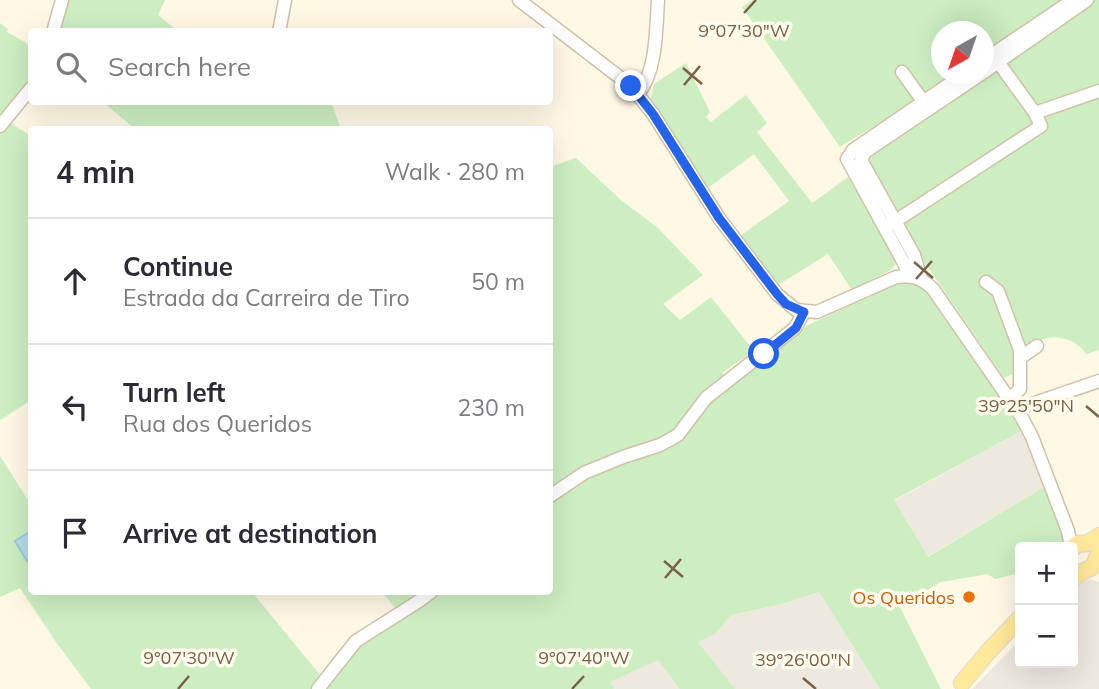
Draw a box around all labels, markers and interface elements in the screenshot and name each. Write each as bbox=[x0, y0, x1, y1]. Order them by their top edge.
text: 9°07'30"W bbox=[698, 19, 790, 42]
north arrow bbox=[931, 21, 994, 84]
search box bbox=[28, 28, 553, 105]
icon: search bbox=[52, 48, 90, 86]
text: Search here bbox=[108, 50, 251, 83]
route end bbox=[615, 70, 646, 101]
text: 4 min bbox=[56, 153, 135, 191]
text: Walk · 280 m bbox=[385, 157, 525, 186]
text: Continue bbox=[123, 250, 233, 283]
icon: ahead bbox=[56, 262, 94, 300]
text: 50 m bbox=[471, 267, 525, 296]
text: Estrada da Carreira de Tiro bbox=[123, 283, 410, 312]
route start bbox=[748, 338, 779, 369]
text: Turn left bbox=[123, 376, 225, 409]
icon: left bbox=[56, 388, 94, 426]
text: 230 m bbox=[457, 393, 525, 422]
text: 39°25'50"N bbox=[978, 394, 1074, 417]
text: Rua dos Queridos bbox=[123, 409, 312, 438]
icon: arrive bbox=[56, 514, 94, 552]
text: Arrive at destination bbox=[123, 517, 378, 550]
map controls bbox=[1015, 542, 1078, 668]
button: + bbox=[1015, 542, 1078, 605]
place label: Os Queridos bbox=[853, 586, 955, 609]
marker: Os Queridos bbox=[961, 589, 977, 605]
button: − bbox=[1015, 605, 1078, 668]
text: 9°07'30"W bbox=[143, 646, 235, 669]
text: 9°07'40"W bbox=[538, 646, 630, 669]
text: 39°26'00"N bbox=[755, 648, 851, 671]

